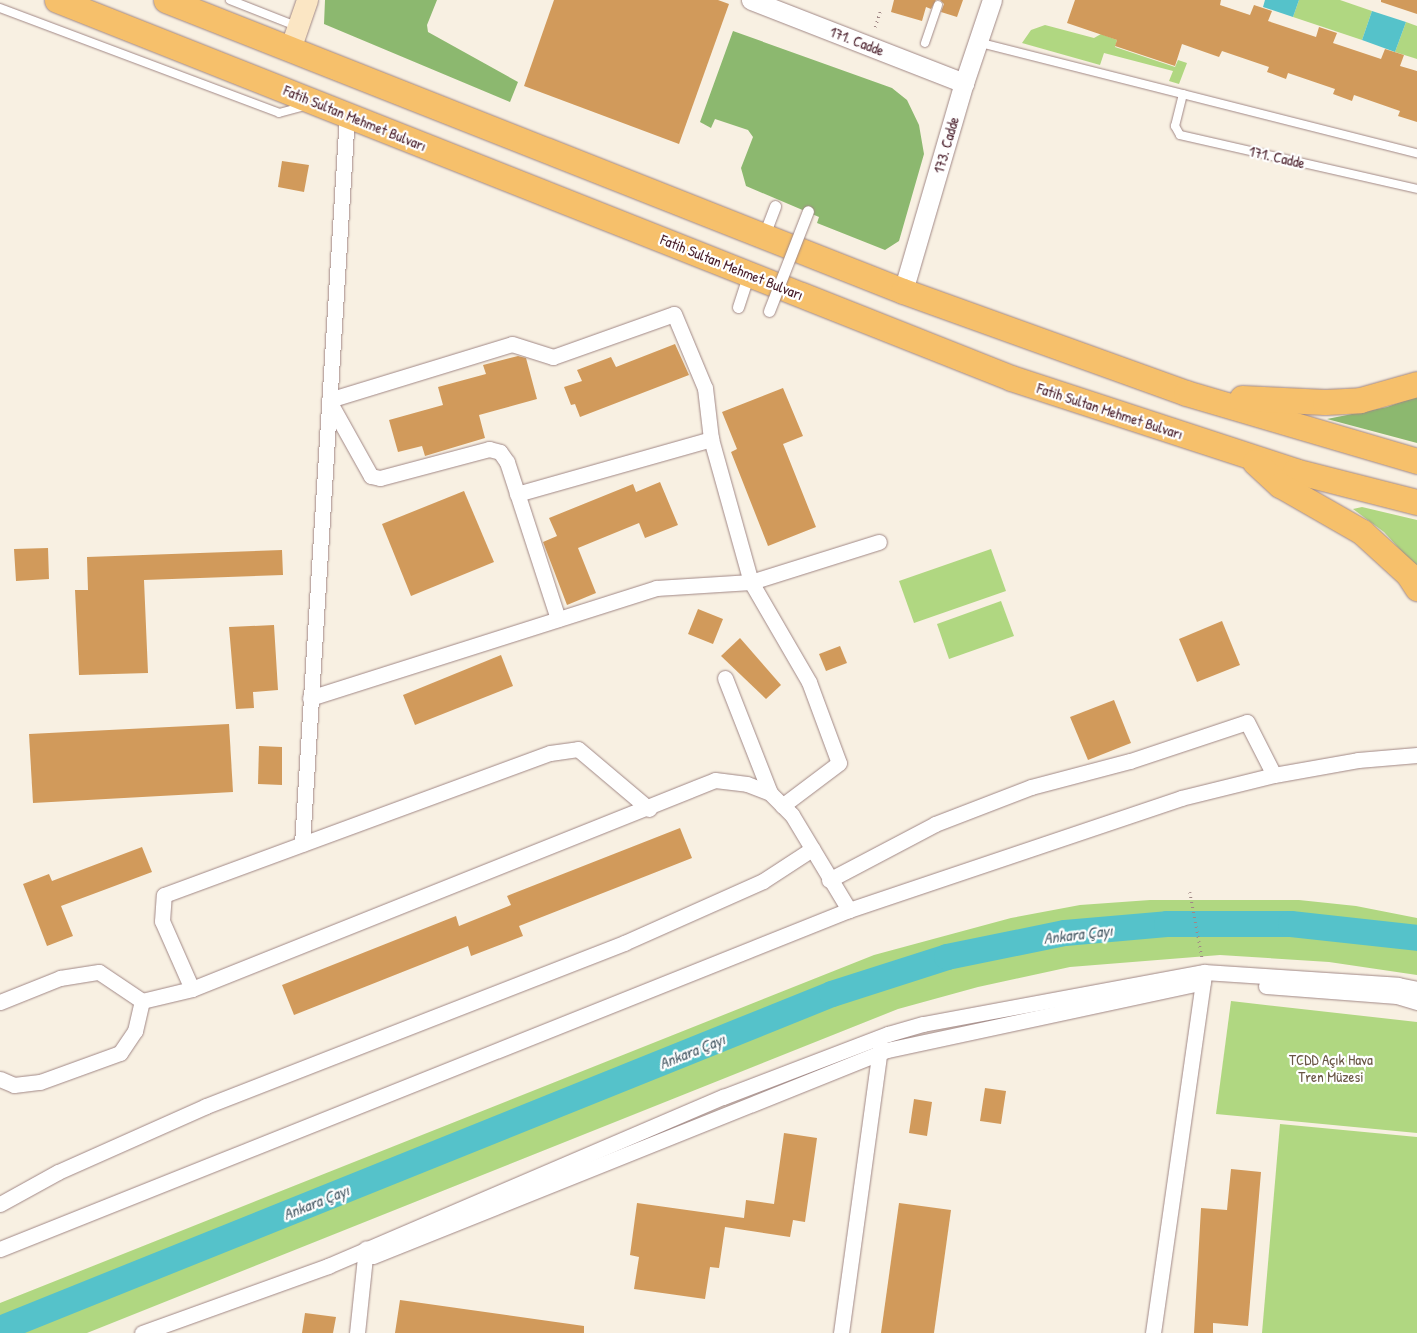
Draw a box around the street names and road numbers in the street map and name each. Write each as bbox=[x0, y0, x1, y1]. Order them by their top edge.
street label: 171. Cadde bbox=[827, 22, 887, 60]
street label: Fatih Sultan Mehmet Bulvarı bbox=[281, 81, 429, 155]
street label: 173. Cadde bbox=[929, 115, 963, 175]
street label: 171. Cadde bbox=[1247, 142, 1307, 172]
street label: Fatih Sultan Mehmet Bulvarı bbox=[658, 230, 806, 304]
street label: Fatih Sultan Mehmet Bulvarı bbox=[1035, 379, 1185, 443]

